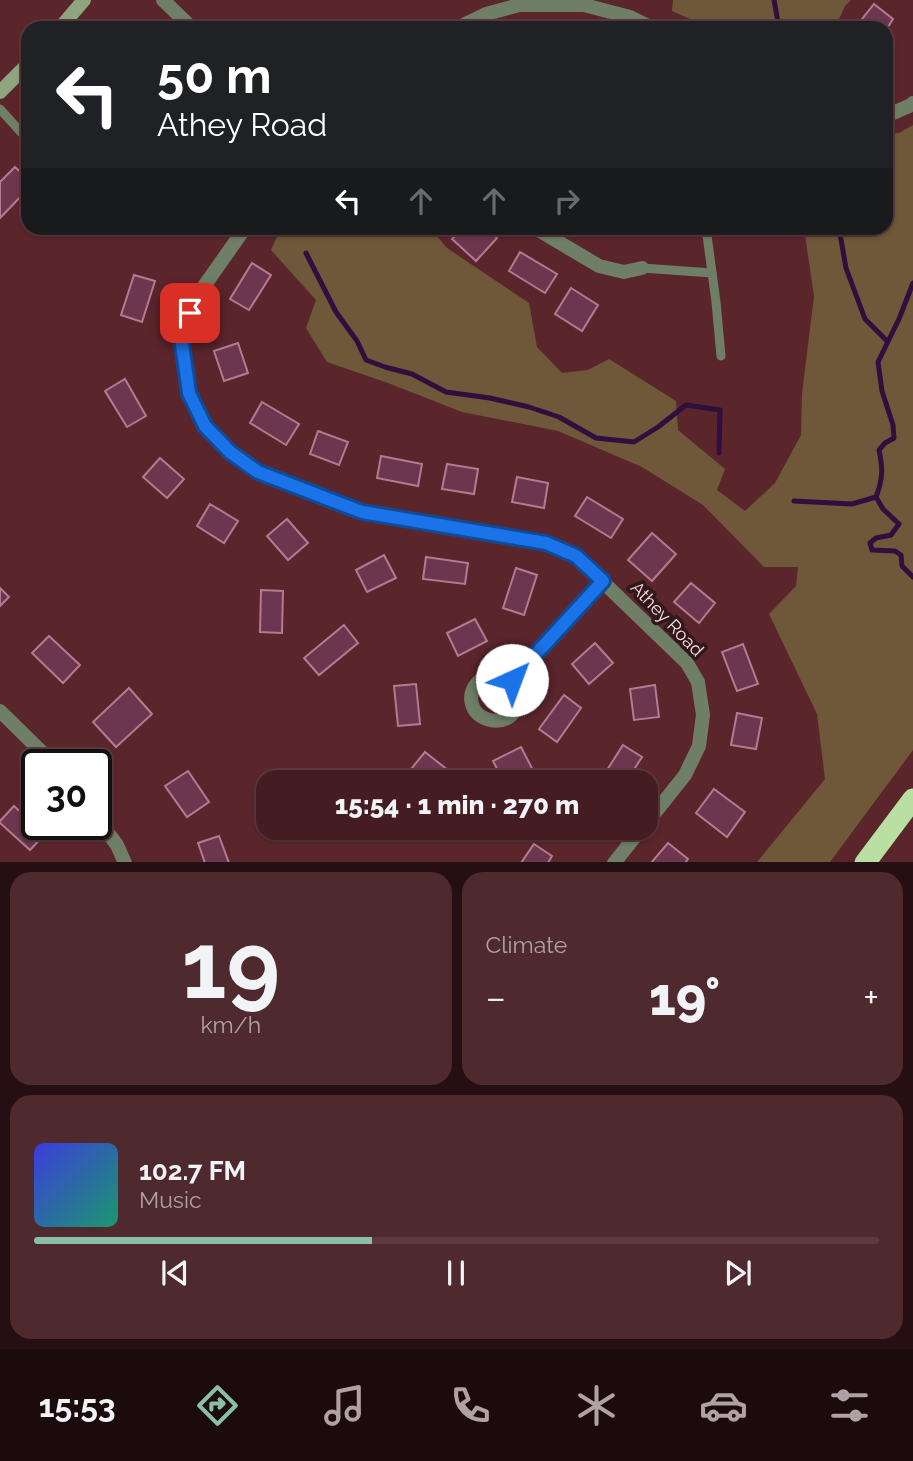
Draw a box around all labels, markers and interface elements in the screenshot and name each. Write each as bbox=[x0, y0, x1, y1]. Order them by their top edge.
text: 50 m bbox=[157, 47, 272, 104]
icon: left bbox=[42, 49, 133, 140]
text: Athey Road bbox=[157, 106, 327, 143]
icon: left bbox=[329, 182, 367, 220]
icon: ahead bbox=[402, 182, 440, 220]
icon: ahead bbox=[475, 182, 513, 220]
icon: right bbox=[548, 182, 586, 220]
pin bbox=[160, 283, 220, 343]
icon: arrive bbox=[171, 294, 209, 332]
street label: Athey Road bbox=[627, 577, 708, 660]
position arrow bbox=[475, 643, 549, 717]
speed limit sign: 30 bbox=[21, 749, 112, 840]
text: 15:54 · 1 min · 270 m bbox=[335, 790, 579, 820]
text: 19 bbox=[181, 912, 280, 1019]
text: Climate bbox=[486, 931, 567, 958]
text: 19° bbox=[649, 966, 720, 1027]
text: − bbox=[486, 975, 506, 1020]
text: + bbox=[863, 975, 879, 1020]
text: km/h bbox=[200, 1011, 261, 1038]
text: 102.7 FM bbox=[139, 1156, 246, 1186]
text: Music bbox=[139, 1186, 202, 1213]
icon: previous bbox=[156, 1254, 194, 1292]
icon: pause bbox=[437, 1254, 475, 1292]
icon: next bbox=[719, 1254, 757, 1292]
icon: directions bbox=[193, 1381, 242, 1430]
icon: music bbox=[320, 1381, 369, 1430]
icon: phone bbox=[446, 1381, 495, 1430]
icon: climate bbox=[572, 1381, 621, 1430]
icon: car bbox=[699, 1381, 748, 1430]
icon: filters bbox=[825, 1381, 874, 1430]
text: 15:53 bbox=[39, 1387, 116, 1424]

